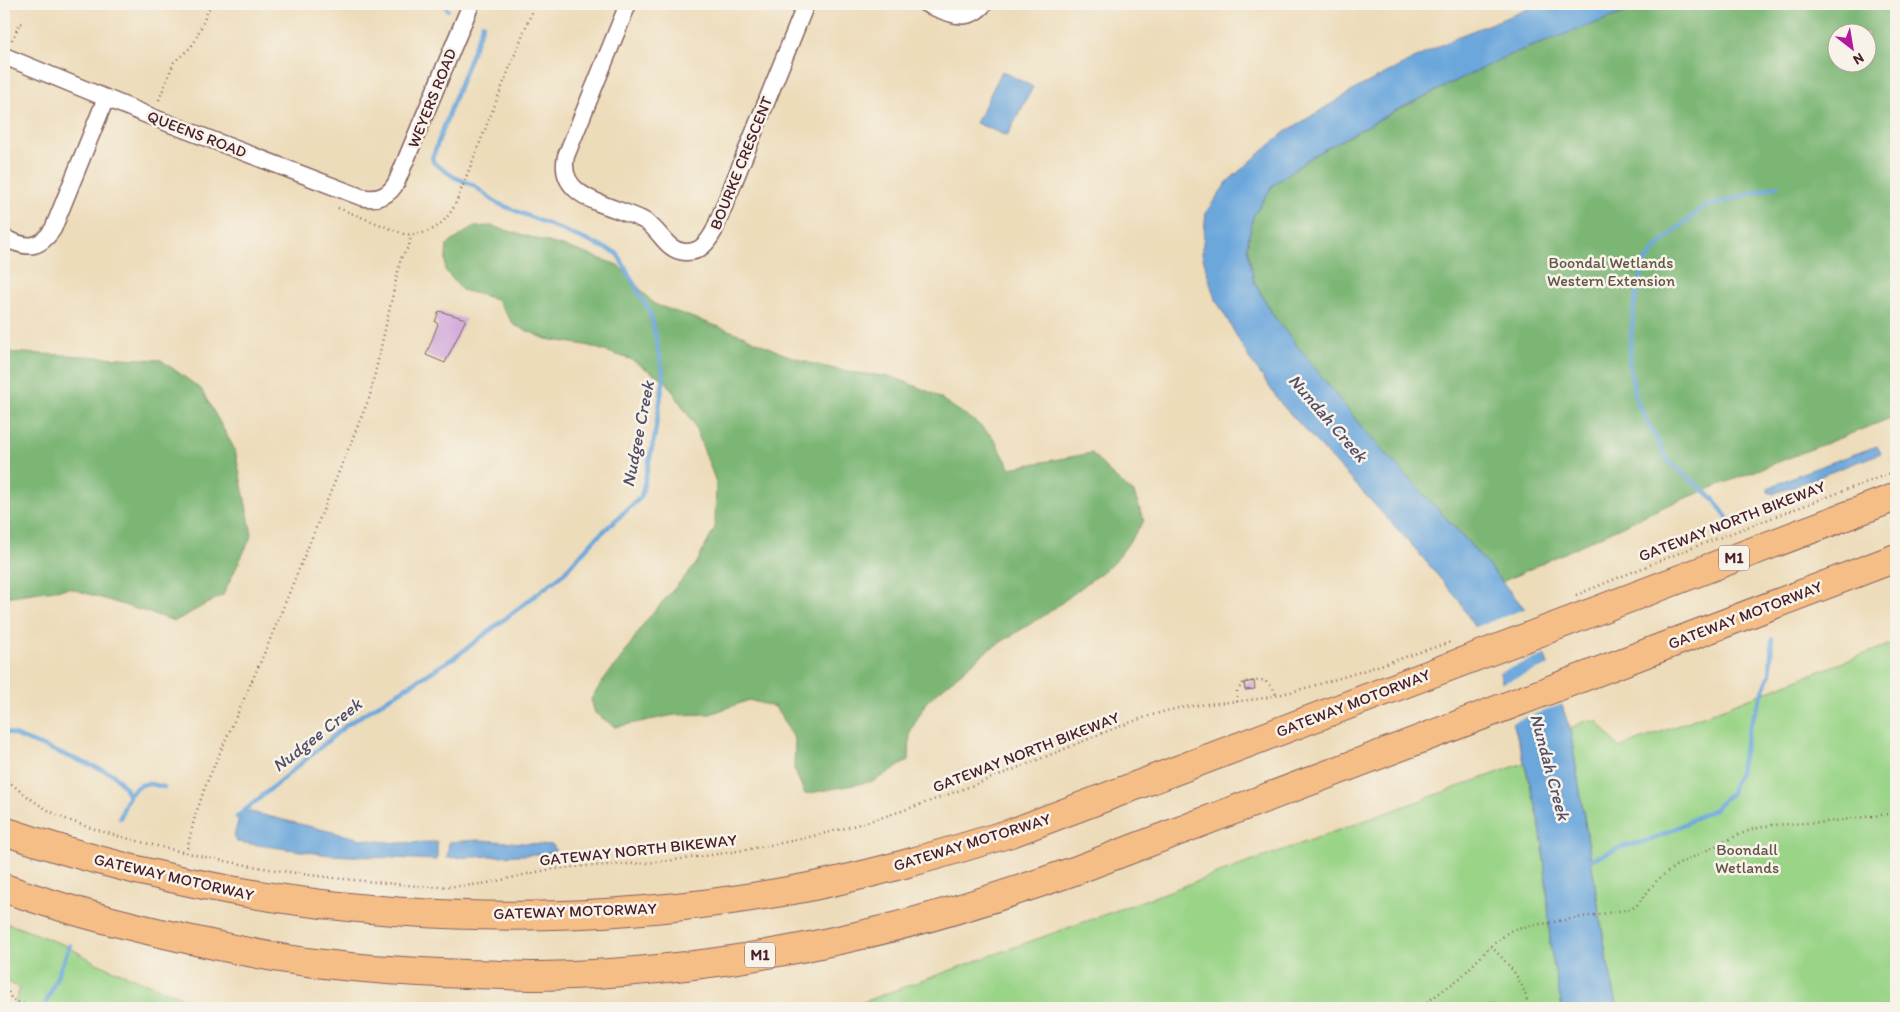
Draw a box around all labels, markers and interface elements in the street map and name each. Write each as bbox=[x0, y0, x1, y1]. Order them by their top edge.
north arrow bbox=[1828, 22, 1878, 72]
street label: WEYERS ROAD bbox=[403, 46, 461, 150]
text: N bbox=[1850, 49, 1867, 68]
street label: BOURKE CRESCENT bbox=[706, 93, 776, 232]
street label: QUEENS ROAD bbox=[145, 106, 249, 162]
park label: Boondal Wetlands Western Extension bbox=[1547, 253, 1675, 290]
water label: Nundah Creek bbox=[1284, 370, 1373, 468]
water label: Nudgee Creek bbox=[617, 377, 659, 489]
street label: GATEWAY NORTH BIKEWAY bbox=[1636, 477, 1828, 565]
road number: M1 bbox=[1719, 546, 1749, 570]
street label: GATEWAY MOTORWAY bbox=[1665, 577, 1825, 653]
street label: GATEWAY MOTORWAY bbox=[1273, 665, 1433, 741]
water label: Nudgee Creek bbox=[268, 692, 368, 777]
street label: GATEWAY NORTH BIKEWAY bbox=[930, 708, 1122, 796]
water label: Nundah Creek bbox=[1525, 711, 1575, 824]
street label: GATEWAY MOTORWAY bbox=[891, 809, 1053, 875]
street label: GATEWAY NORTH BIKEWAY bbox=[538, 830, 738, 870]
park label: Boondall Wetlands bbox=[1715, 840, 1779, 877]
street label: GATEWAY MOTORWAY bbox=[92, 849, 256, 905]
street label: GATEWAY MOTORWAY bbox=[493, 899, 657, 923]
road number: M1 bbox=[745, 942, 775, 968]

